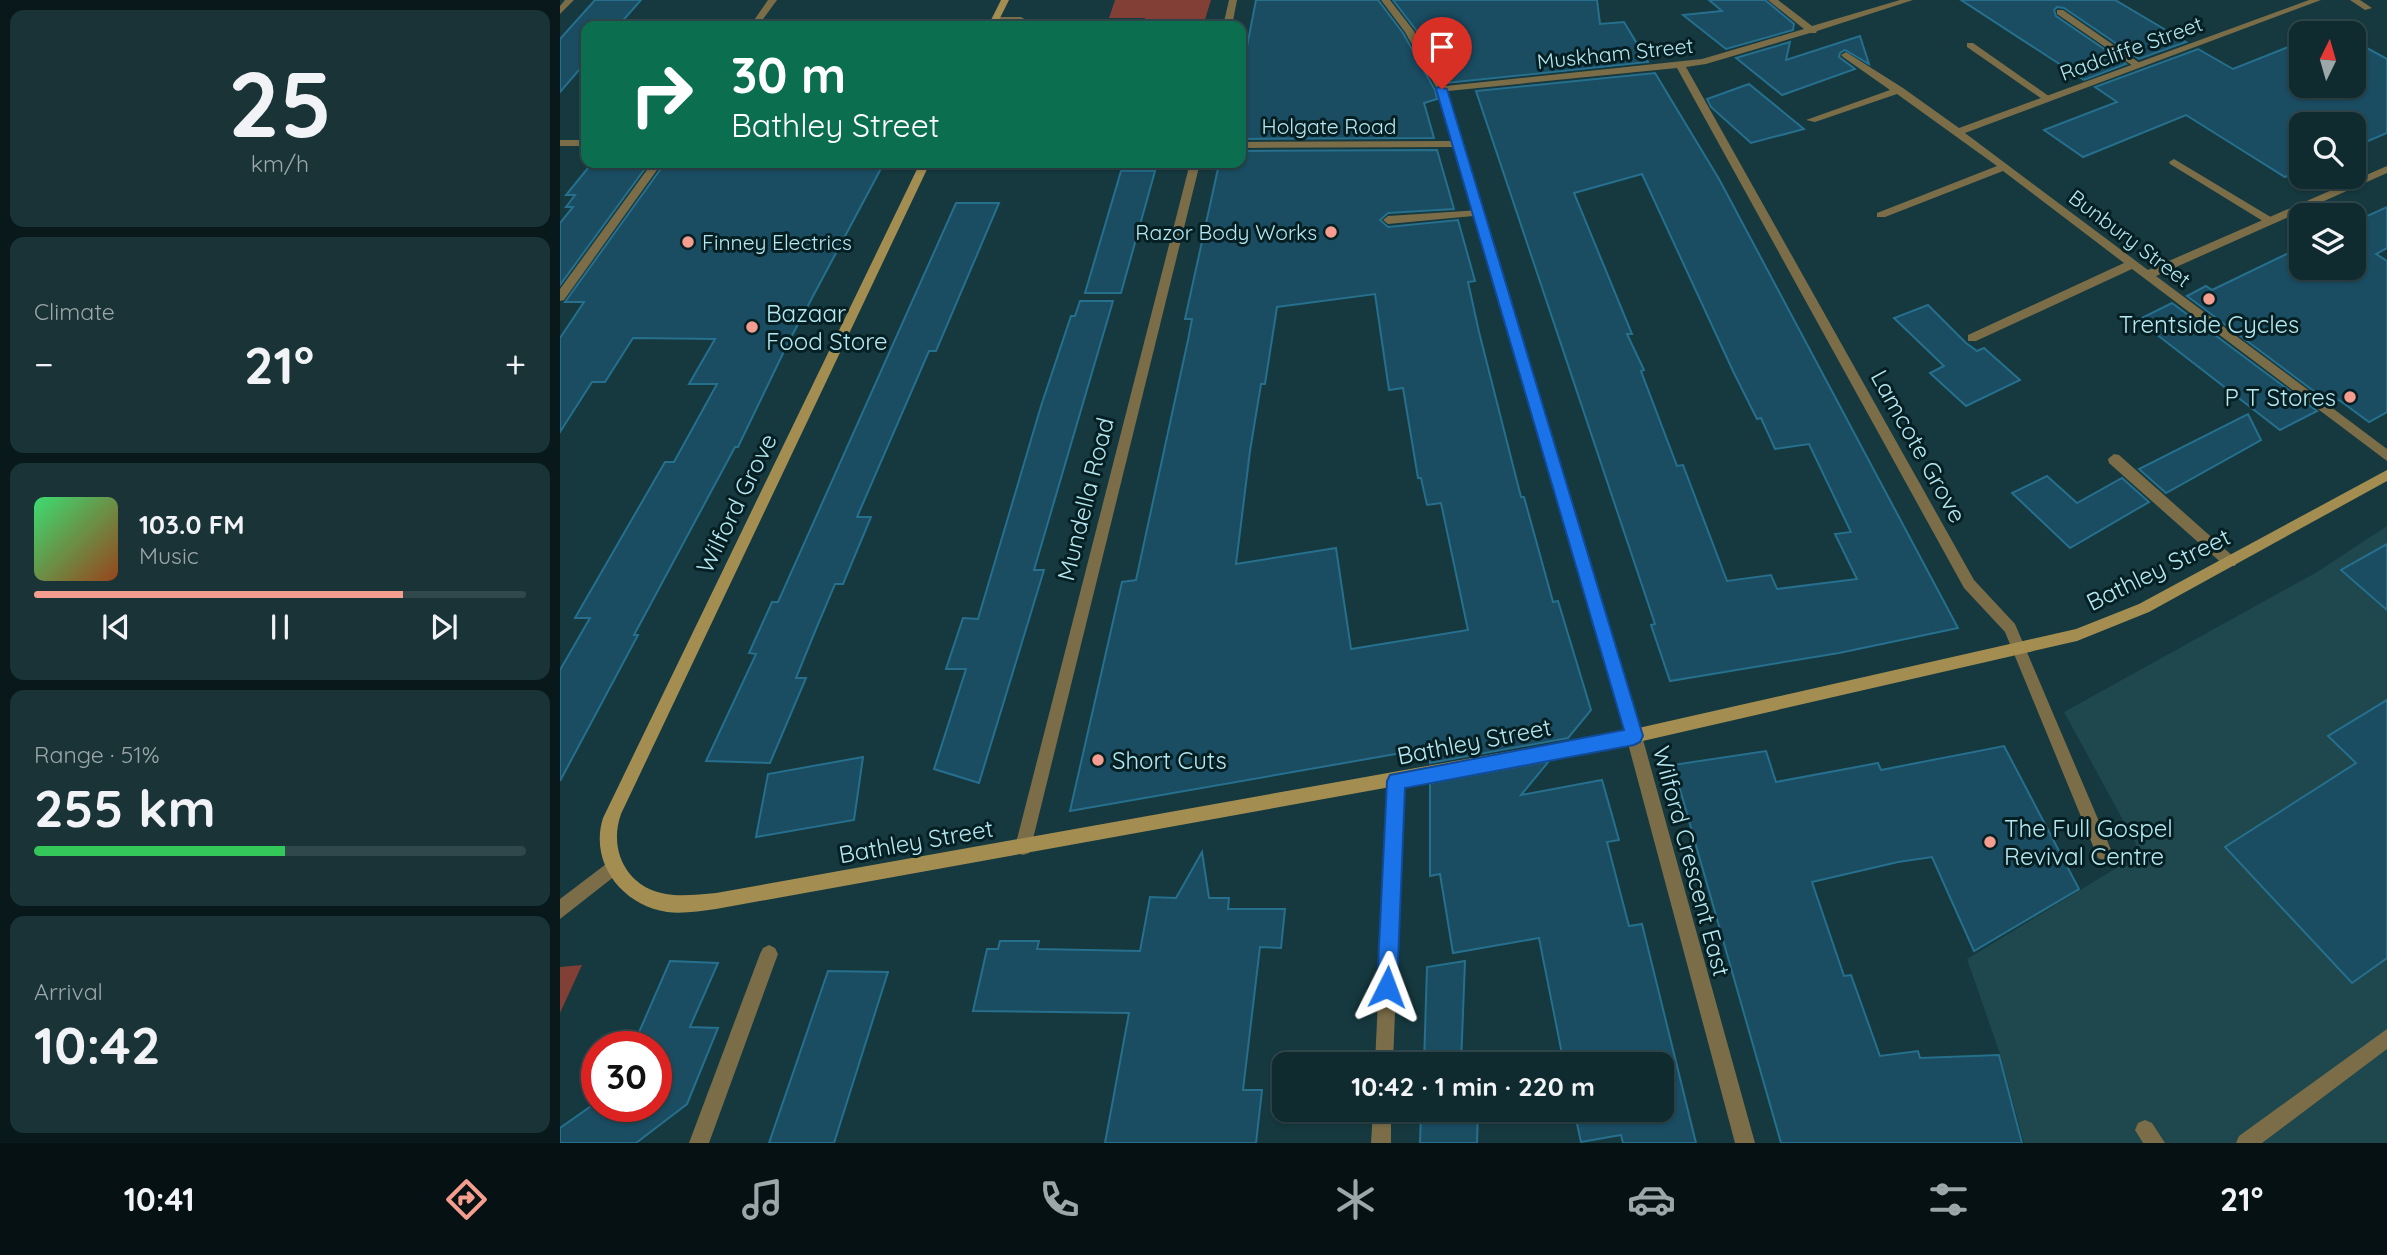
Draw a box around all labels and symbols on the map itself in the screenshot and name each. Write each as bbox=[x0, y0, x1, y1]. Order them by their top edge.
street label: Radcliffe Street bbox=[2056, 10, 2206, 86]
pin bbox=[1412, 17, 1472, 89]
north arrow bbox=[2289, 21, 2366, 98]
street label: Muskham Street bbox=[1535, 32, 1695, 74]
street label: Holgate Road bbox=[1262, 113, 1396, 139]
street label: Bunbury Street bbox=[2064, 184, 2196, 292]
place label: Razor Body Works bbox=[1135, 219, 1317, 245]
marker: Razor Body Works bbox=[1323, 224, 1339, 240]
place label: Finney Electrics bbox=[702, 229, 852, 255]
marker: Finney Electrics bbox=[680, 234, 696, 250]
marker: Trentside Cycles bbox=[2201, 291, 2217, 307]
place label: Bazaar Food Store bbox=[766, 298, 888, 356]
place label: Trentside Cycles bbox=[2119, 309, 2299, 339]
marker: Bazaar Food Store bbox=[744, 319, 760, 335]
street label: Lamcote Grove bbox=[1865, 364, 1973, 528]
place label: P T Stores bbox=[2225, 382, 2336, 412]
marker: P T Stores bbox=[2342, 389, 2358, 405]
street label: Mundella Road bbox=[1050, 414, 1120, 584]
street label: Wilford Grove bbox=[689, 428, 783, 578]
street label: Bathley Street bbox=[2081, 521, 2235, 617]
street label: Bathley Street bbox=[1394, 711, 1554, 771]
street label: Wilford Crescent East bbox=[1647, 743, 1737, 979]
place label: Short Cuts bbox=[1112, 745, 1227, 775]
marker: Short Cuts bbox=[1090, 752, 1106, 768]
street label: Bathley Street bbox=[836, 813, 996, 869]
place label: The Full Gospel Revival Centre bbox=[2004, 813, 2173, 871]
marker: The Full Gospel Revival Centre bbox=[1982, 834, 1998, 850]
position arrow bbox=[1350, 950, 1424, 1024]
speed limit sign: 30 bbox=[581, 1031, 672, 1122]

